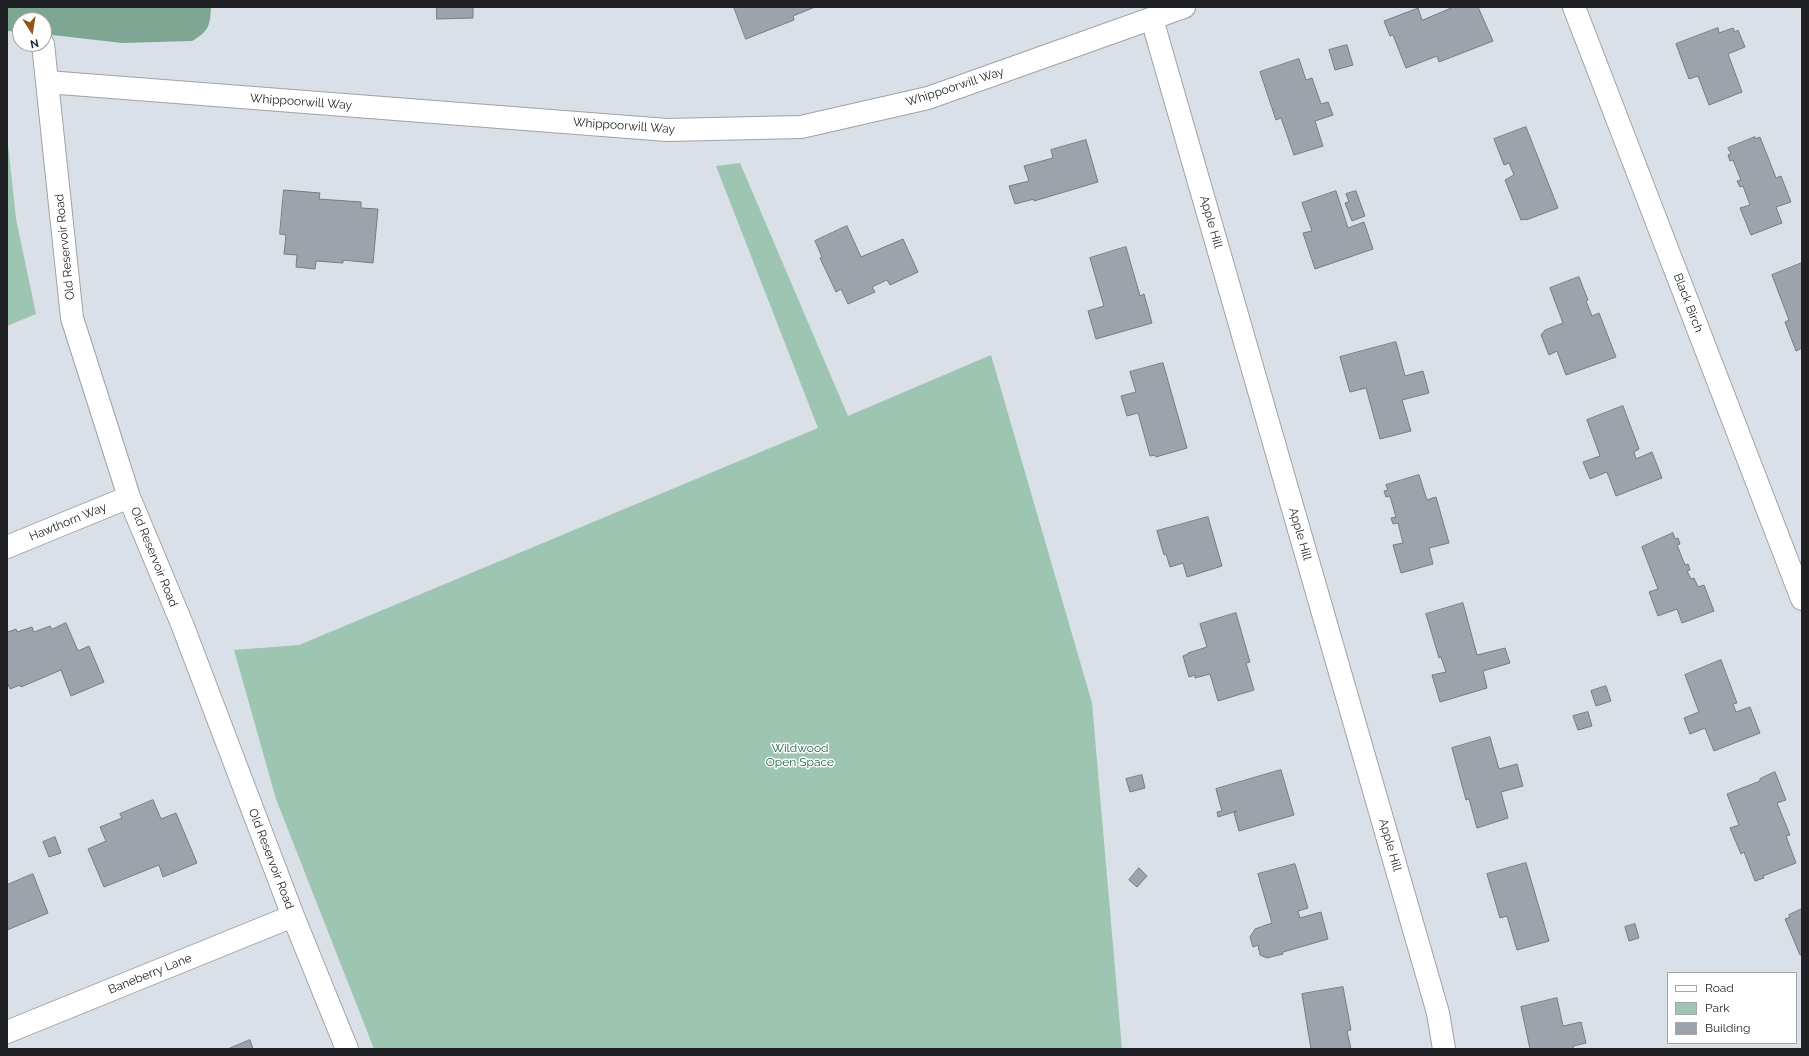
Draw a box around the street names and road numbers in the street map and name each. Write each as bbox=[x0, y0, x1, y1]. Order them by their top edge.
street label: Whippoorwill Way bbox=[904, 64, 1006, 110]
street label: Whippoorwill Way bbox=[250, 91, 352, 113]
street label: Whippoorwill Way bbox=[573, 115, 675, 137]
street label: Old Reservoir Road bbox=[52, 193, 78, 301]
street label: Apple Hill bbox=[1197, 194, 1225, 250]
street label: Black Birch bbox=[1670, 271, 1706, 335]
street label: Hawthorn Way bbox=[27, 500, 109, 544]
street label: Old Reservoir Road bbox=[127, 505, 181, 609]
street label: Apple Hill bbox=[1286, 506, 1314, 562]
street label: Old Reservoir Road bbox=[245, 807, 297, 911]
street label: Apple Hill bbox=[1376, 817, 1404, 873]
street label: Baneberry Lane bbox=[106, 951, 194, 997]

